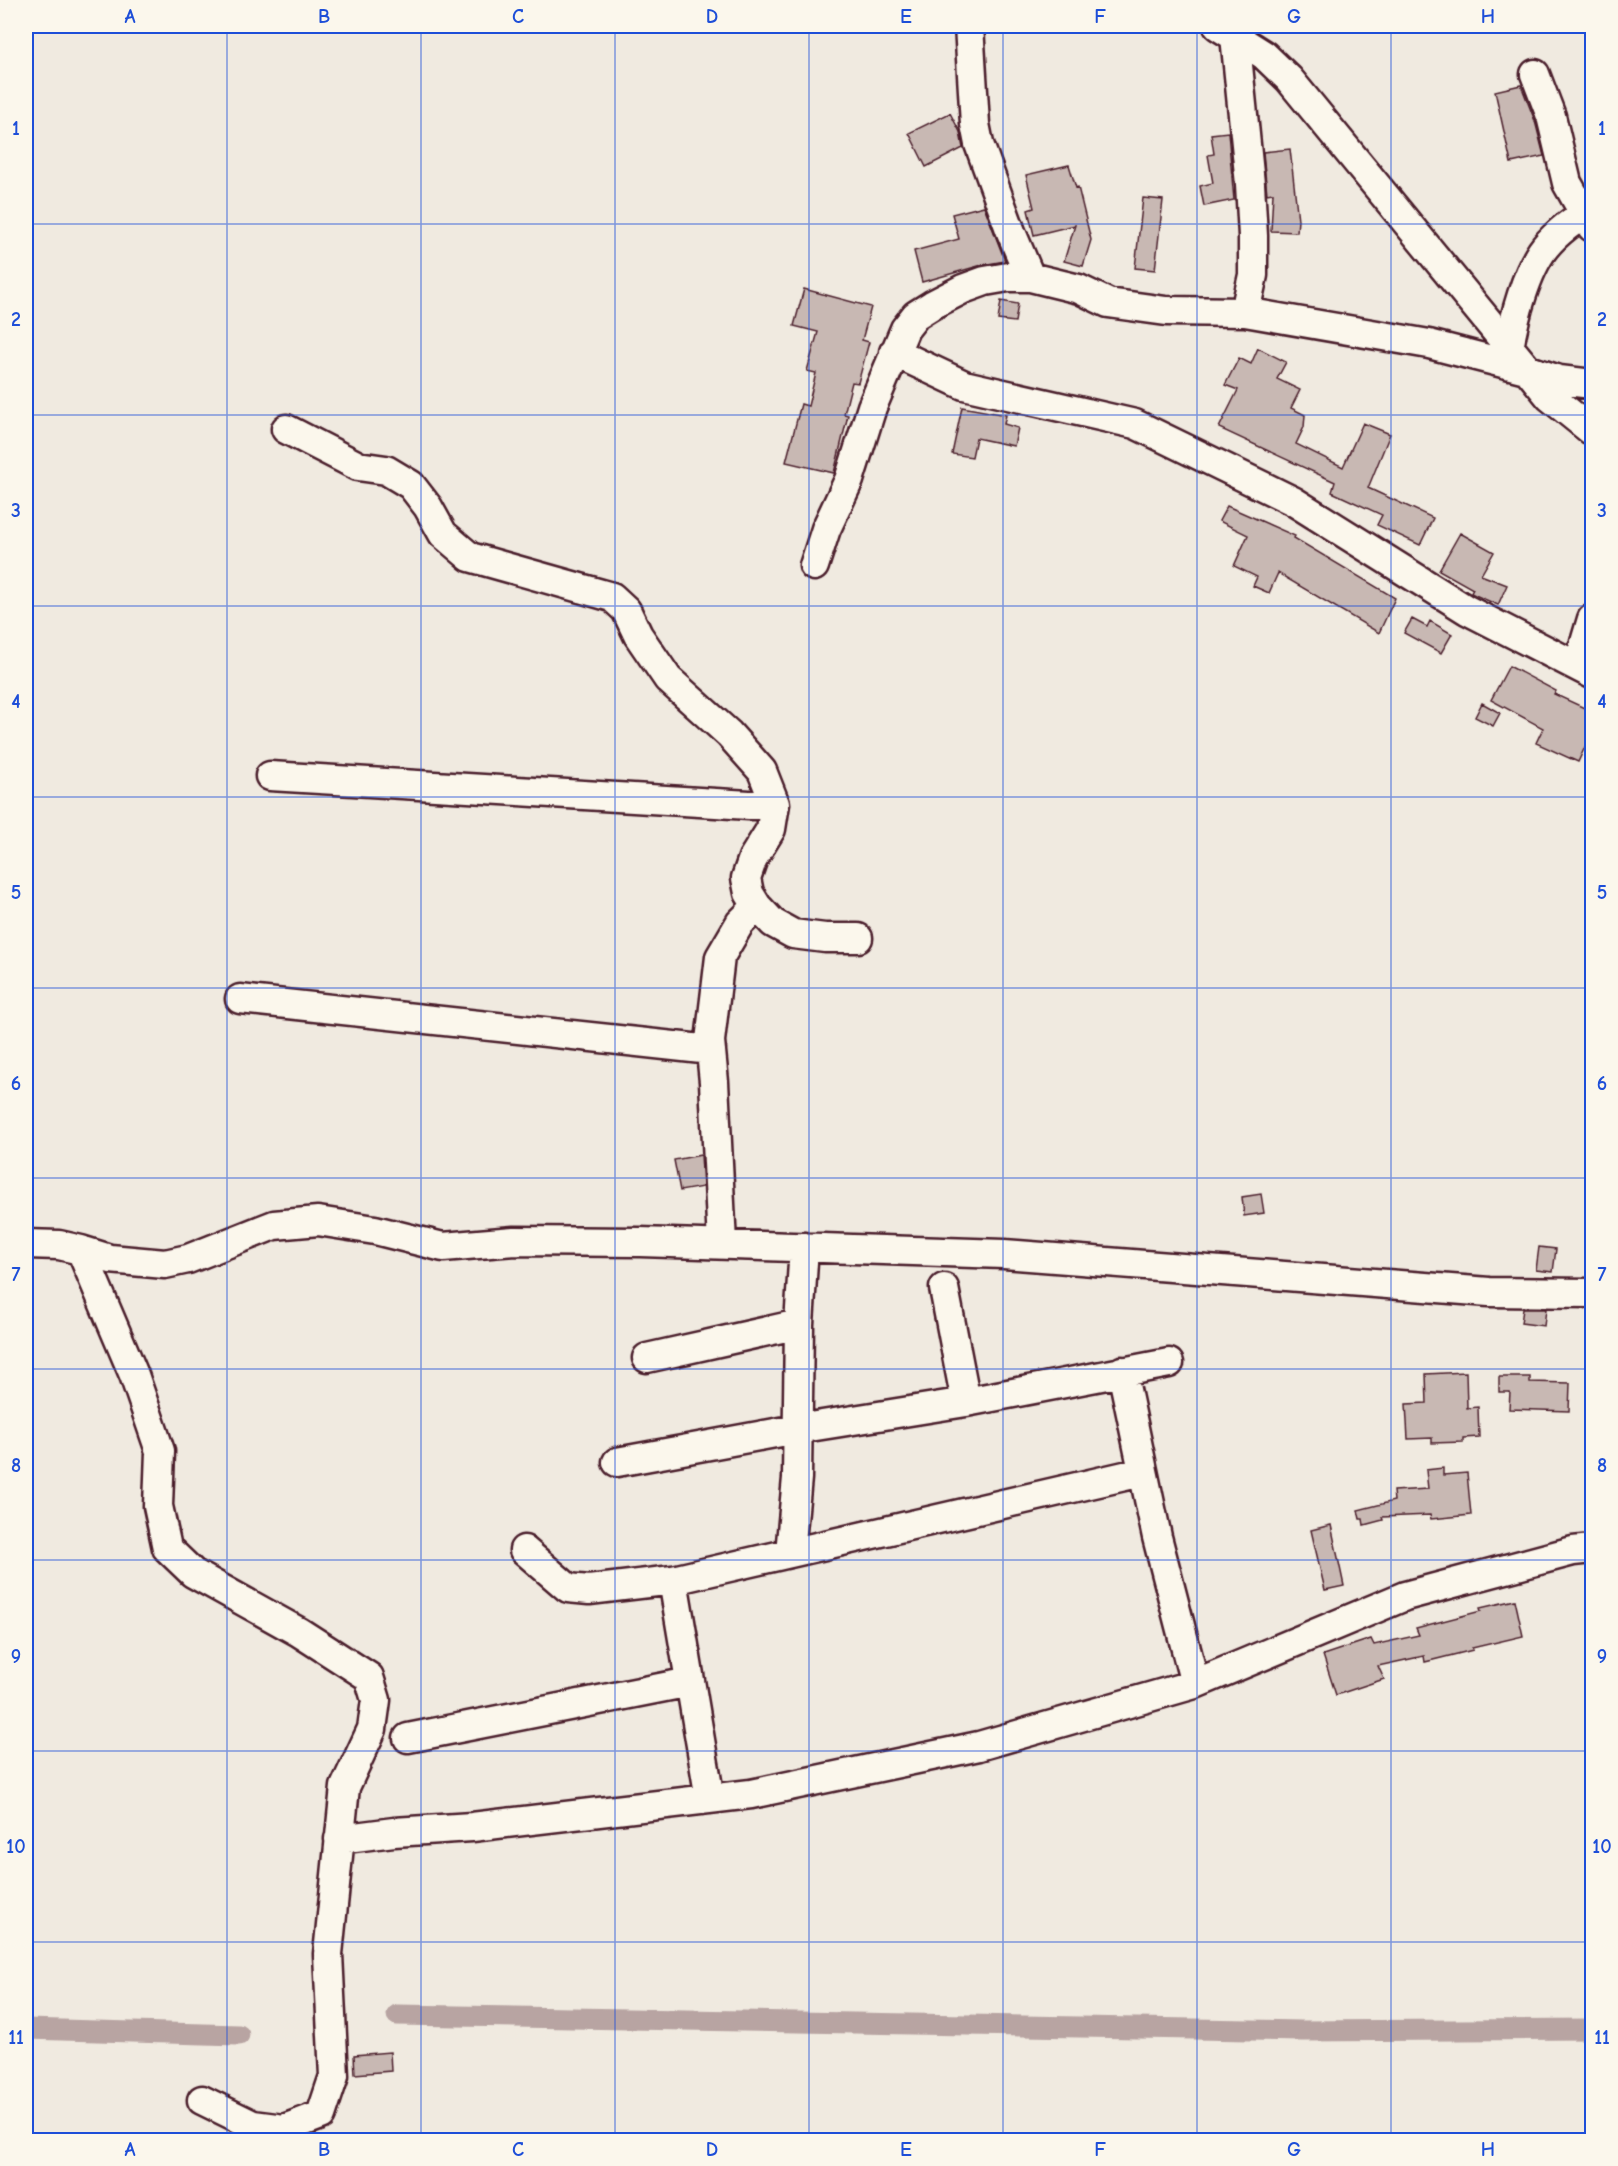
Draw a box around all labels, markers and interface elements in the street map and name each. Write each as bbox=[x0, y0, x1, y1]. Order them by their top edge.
text: A bbox=[124, 5, 136, 28]
text: B bbox=[318, 5, 330, 28]
text: C bbox=[512, 5, 524, 28]
text: D bbox=[706, 5, 718, 28]
text: E bbox=[900, 5, 912, 28]
text: F bbox=[1094, 5, 1106, 28]
text: G bbox=[1287, 5, 1301, 28]
text: H bbox=[1481, 5, 1495, 28]
text: 1 bbox=[12, 117, 20, 140]
text: 1 bbox=[1598, 117, 1606, 140]
text: 2 bbox=[11, 308, 21, 331]
text: 2 bbox=[1597, 308, 1607, 331]
text: 3 bbox=[11, 499, 21, 522]
text: 3 bbox=[1597, 499, 1607, 522]
text: 4 bbox=[11, 690, 21, 713]
text: 4 bbox=[1597, 690, 1607, 713]
text: 5 bbox=[11, 881, 21, 904]
text: 5 bbox=[1597, 881, 1607, 904]
text: 6 bbox=[11, 1072, 21, 1095]
text: 6 bbox=[1597, 1072, 1607, 1095]
text: 7 bbox=[12, 1263, 21, 1286]
text: 7 bbox=[1598, 1263, 1607, 1286]
text: 8 bbox=[11, 1454, 21, 1477]
text: 8 bbox=[1597, 1454, 1607, 1477]
text: 9 bbox=[11, 1645, 21, 1668]
text: 9 bbox=[1597, 1645, 1607, 1668]
text: 10 bbox=[6, 1835, 26, 1858]
text: 10 bbox=[1592, 1835, 1612, 1858]
text: 11 bbox=[8, 2026, 24, 2049]
text: 11 bbox=[1594, 2026, 1610, 2049]
text: A bbox=[124, 2138, 136, 2161]
text: B bbox=[318, 2138, 330, 2161]
text: C bbox=[512, 2138, 524, 2161]
text: D bbox=[706, 2138, 718, 2161]
text: E bbox=[900, 2138, 912, 2161]
text: F bbox=[1094, 2138, 1106, 2161]
text: G bbox=[1287, 2138, 1301, 2161]
text: H bbox=[1481, 2138, 1495, 2161]

